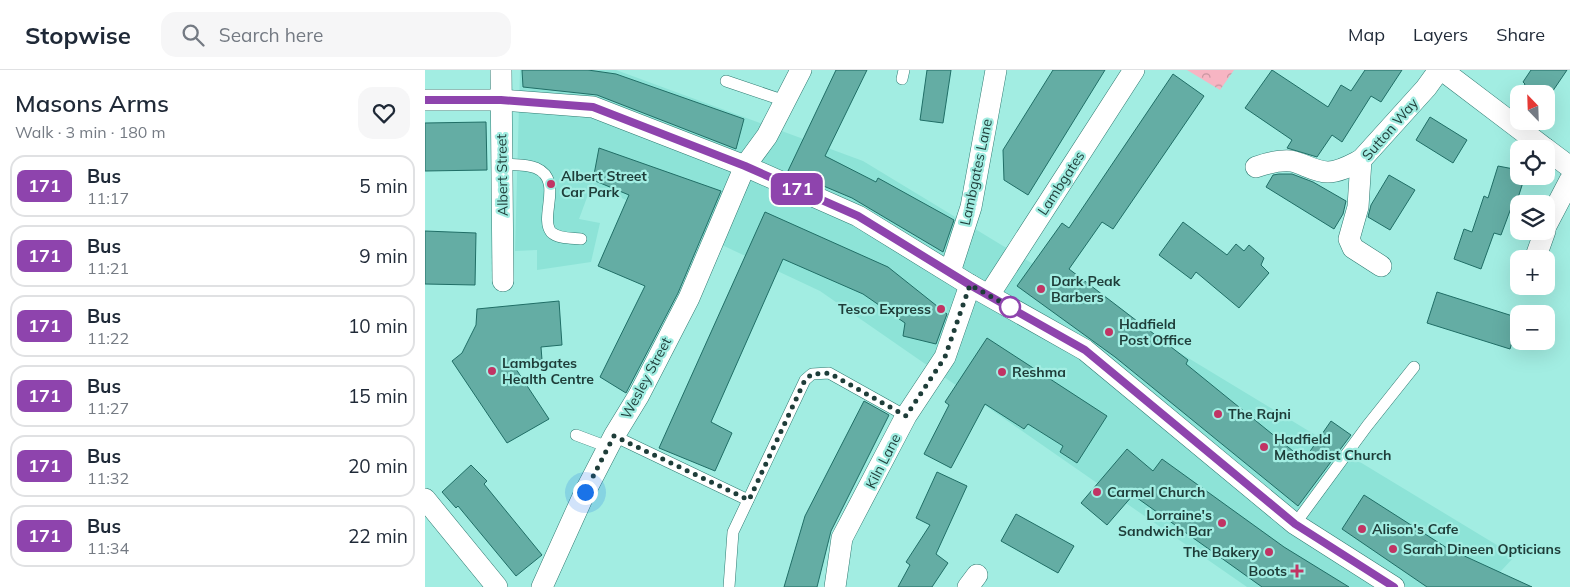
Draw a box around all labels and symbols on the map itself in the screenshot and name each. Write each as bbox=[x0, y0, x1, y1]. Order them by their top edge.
north arrow bbox=[1510, 85, 1555, 130]
street label: Sutton Way bbox=[1358, 94, 1422, 164]
street label: Lambgates Lane bbox=[956, 117, 996, 227]
street label: Albert Street bbox=[492, 134, 512, 216]
street label: Lambgates bbox=[1034, 147, 1088, 219]
place label: Albert Street Car Park bbox=[561, 167, 648, 201]
line badge: 171 bbox=[768, 173, 826, 205]
marker: Albert Street Car Park bbox=[545, 178, 557, 190]
place label: Dark Peak Barbers bbox=[1051, 272, 1121, 306]
marker: Dark Peak Barbers bbox=[1035, 283, 1047, 295]
unlabelled marker bbox=[999, 296, 1021, 318]
place label: Tesco Express bbox=[838, 300, 931, 318]
marker: Tesco Express bbox=[935, 303, 947, 315]
place label: Hadfield Post Office bbox=[1119, 315, 1192, 349]
marker: Hadfield Post Office bbox=[1103, 326, 1115, 338]
street label: Wesley Street bbox=[617, 334, 675, 422]
place label: Lambgates Health Centre bbox=[502, 354, 594, 388]
place label: Reshma bbox=[1012, 363, 1066, 381]
marker: Lambgates Health Centre bbox=[486, 365, 498, 377]
marker: Reshma bbox=[996, 366, 1008, 378]
place label: The Rajni bbox=[1228, 405, 1291, 423]
marker: The Rajni bbox=[1212, 408, 1224, 420]
place label: Hadfield Methodist Church bbox=[1274, 430, 1392, 464]
street label: Kiln Lane bbox=[862, 431, 904, 491]
marker: Hadfield Methodist Church bbox=[1258, 441, 1270, 453]
your location bbox=[573, 480, 598, 505]
place label: Carmel Church bbox=[1107, 483, 1206, 501]
marker: Carmel Church bbox=[1091, 486, 1103, 498]
place label: Lorraine's Sandwich Bar bbox=[1118, 506, 1212, 540]
marker: Lorraine's Sandwich Bar bbox=[1216, 517, 1228, 529]
place label: Alison's Cafe bbox=[1372, 520, 1459, 538]
marker: Alison's Cafe bbox=[1356, 523, 1368, 535]
place label: Sarah Dineen Opticians bbox=[1403, 540, 1561, 558]
place label: The Bakery bbox=[1183, 543, 1259, 561]
marker: Sarah Dineen Opticians bbox=[1387, 543, 1399, 555]
marker: The Bakery bbox=[1263, 546, 1275, 558]
place label: Boots bbox=[1249, 562, 1287, 580]
marker: Boots bbox=[1291, 565, 1303, 577]

